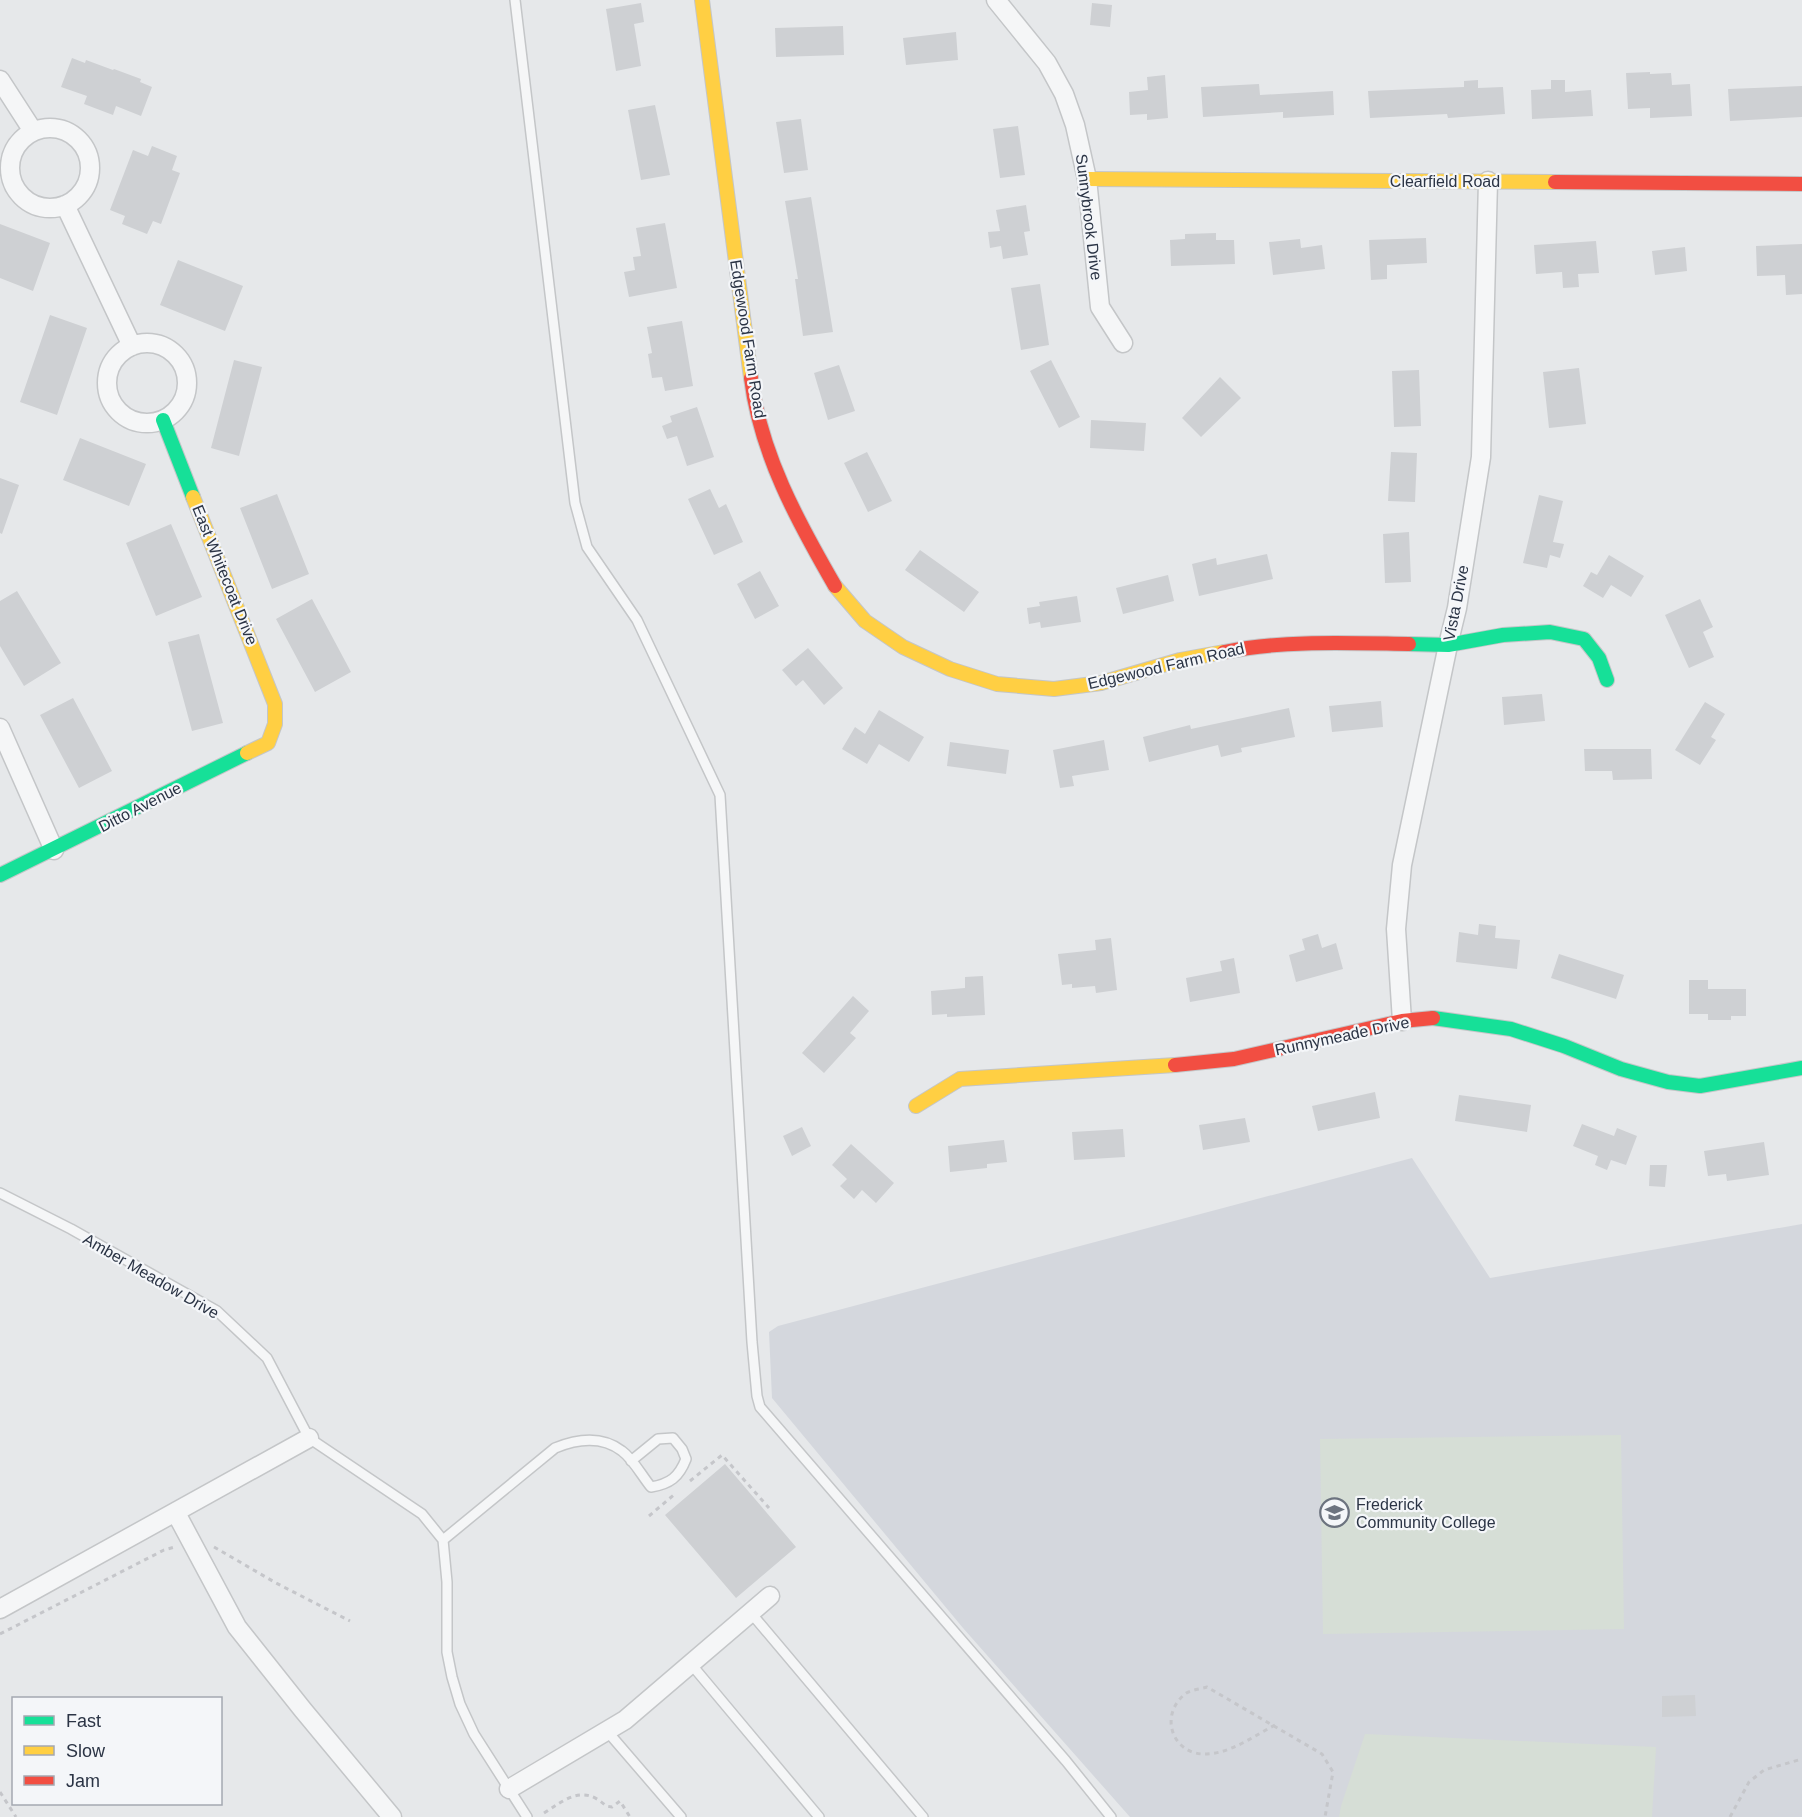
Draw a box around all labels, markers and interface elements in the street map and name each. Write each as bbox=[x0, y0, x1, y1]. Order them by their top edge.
street label: Sunnybrook Drive bbox=[1073, 153, 1105, 281]
street label: Clearfield Road bbox=[1390, 173, 1500, 190]
street label: Edgewood Farm Road bbox=[727, 259, 769, 419]
street label: East Whitecoat Drive bbox=[189, 503, 261, 648]
street label: Vista Drive bbox=[1440, 563, 1472, 642]
street label: Edgewood Farm Road bbox=[1086, 640, 1246, 692]
street label: Ditto Avenue bbox=[96, 779, 184, 835]
street label: Runnymeade Drive bbox=[1273, 1013, 1411, 1059]
street label: Amber Meadow Drive bbox=[80, 1230, 222, 1322]
place label: Frederick Community College bbox=[1356, 1496, 1496, 1531]
school or university icon: Frederick Community College bbox=[1319, 1497, 1351, 1529]
legend bbox=[12, 1697, 222, 1805]
text: Fast bbox=[66, 1711, 101, 1731]
text: Slow bbox=[66, 1741, 106, 1761]
text: Jam bbox=[66, 1771, 100, 1791]

